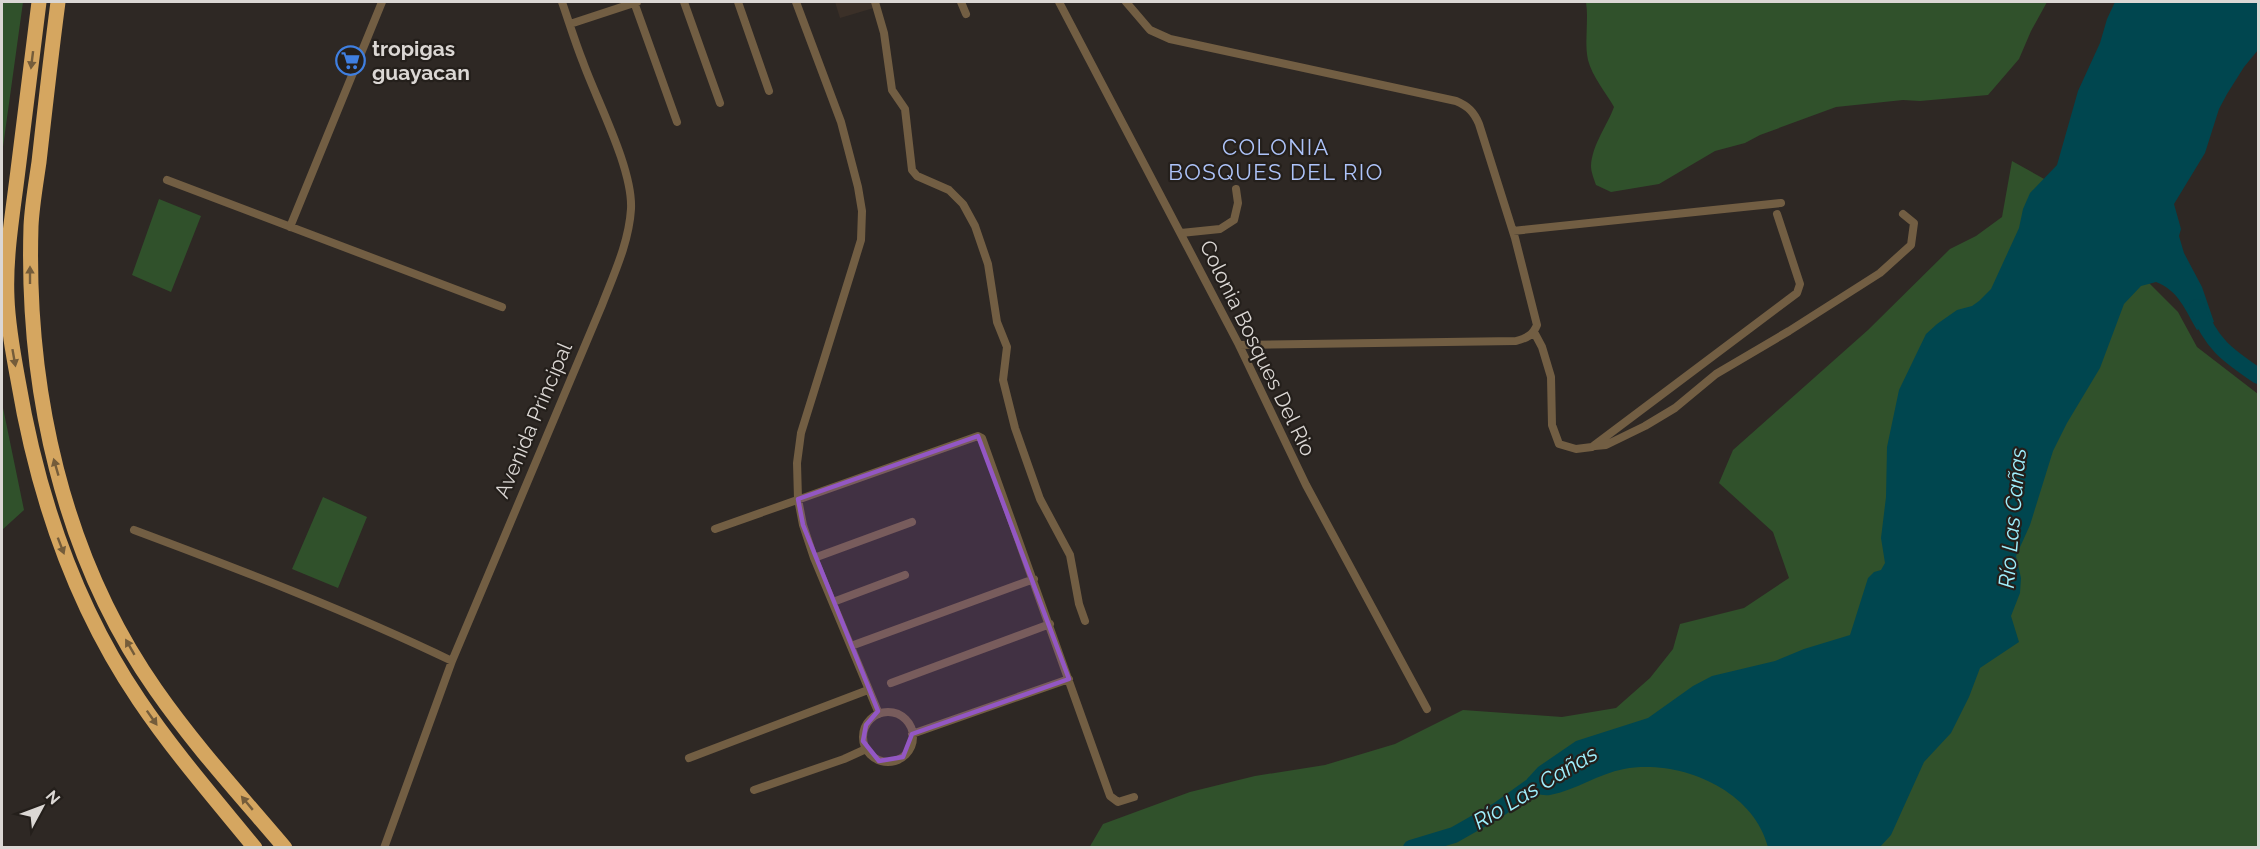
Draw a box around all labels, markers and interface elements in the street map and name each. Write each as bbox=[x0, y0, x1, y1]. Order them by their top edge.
place label: tropigas guayacan bbox=[372, 36, 470, 85]
supermarket icon: tropigas guayacan bbox=[335, 44, 367, 76]
one-way arrow bbox=[27, 50, 37, 69]
district label: COLONIA BOSQUES DEL RIO bbox=[1168, 134, 1384, 185]
street label: Colonia Bosques Del Rio bbox=[1195, 236, 1321, 460]
one-way arrow bbox=[25, 265, 35, 284]
street label: Avenida Principal bbox=[489, 338, 577, 502]
one-way arrow bbox=[10, 348, 19, 367]
water label: Río Las Cañas bbox=[1993, 447, 2031, 589]
one-way arrow bbox=[51, 458, 60, 476]
one-way arrow bbox=[56, 538, 66, 556]
one-way arrow bbox=[125, 638, 135, 655]
one-way arrow bbox=[146, 710, 158, 726]
water label: Río Las Cañas bbox=[1468, 740, 1602, 834]
north arrow bbox=[12, 777, 72, 837]
text: N bbox=[42, 787, 64, 808]
one-way arrow bbox=[240, 795, 253, 811]

